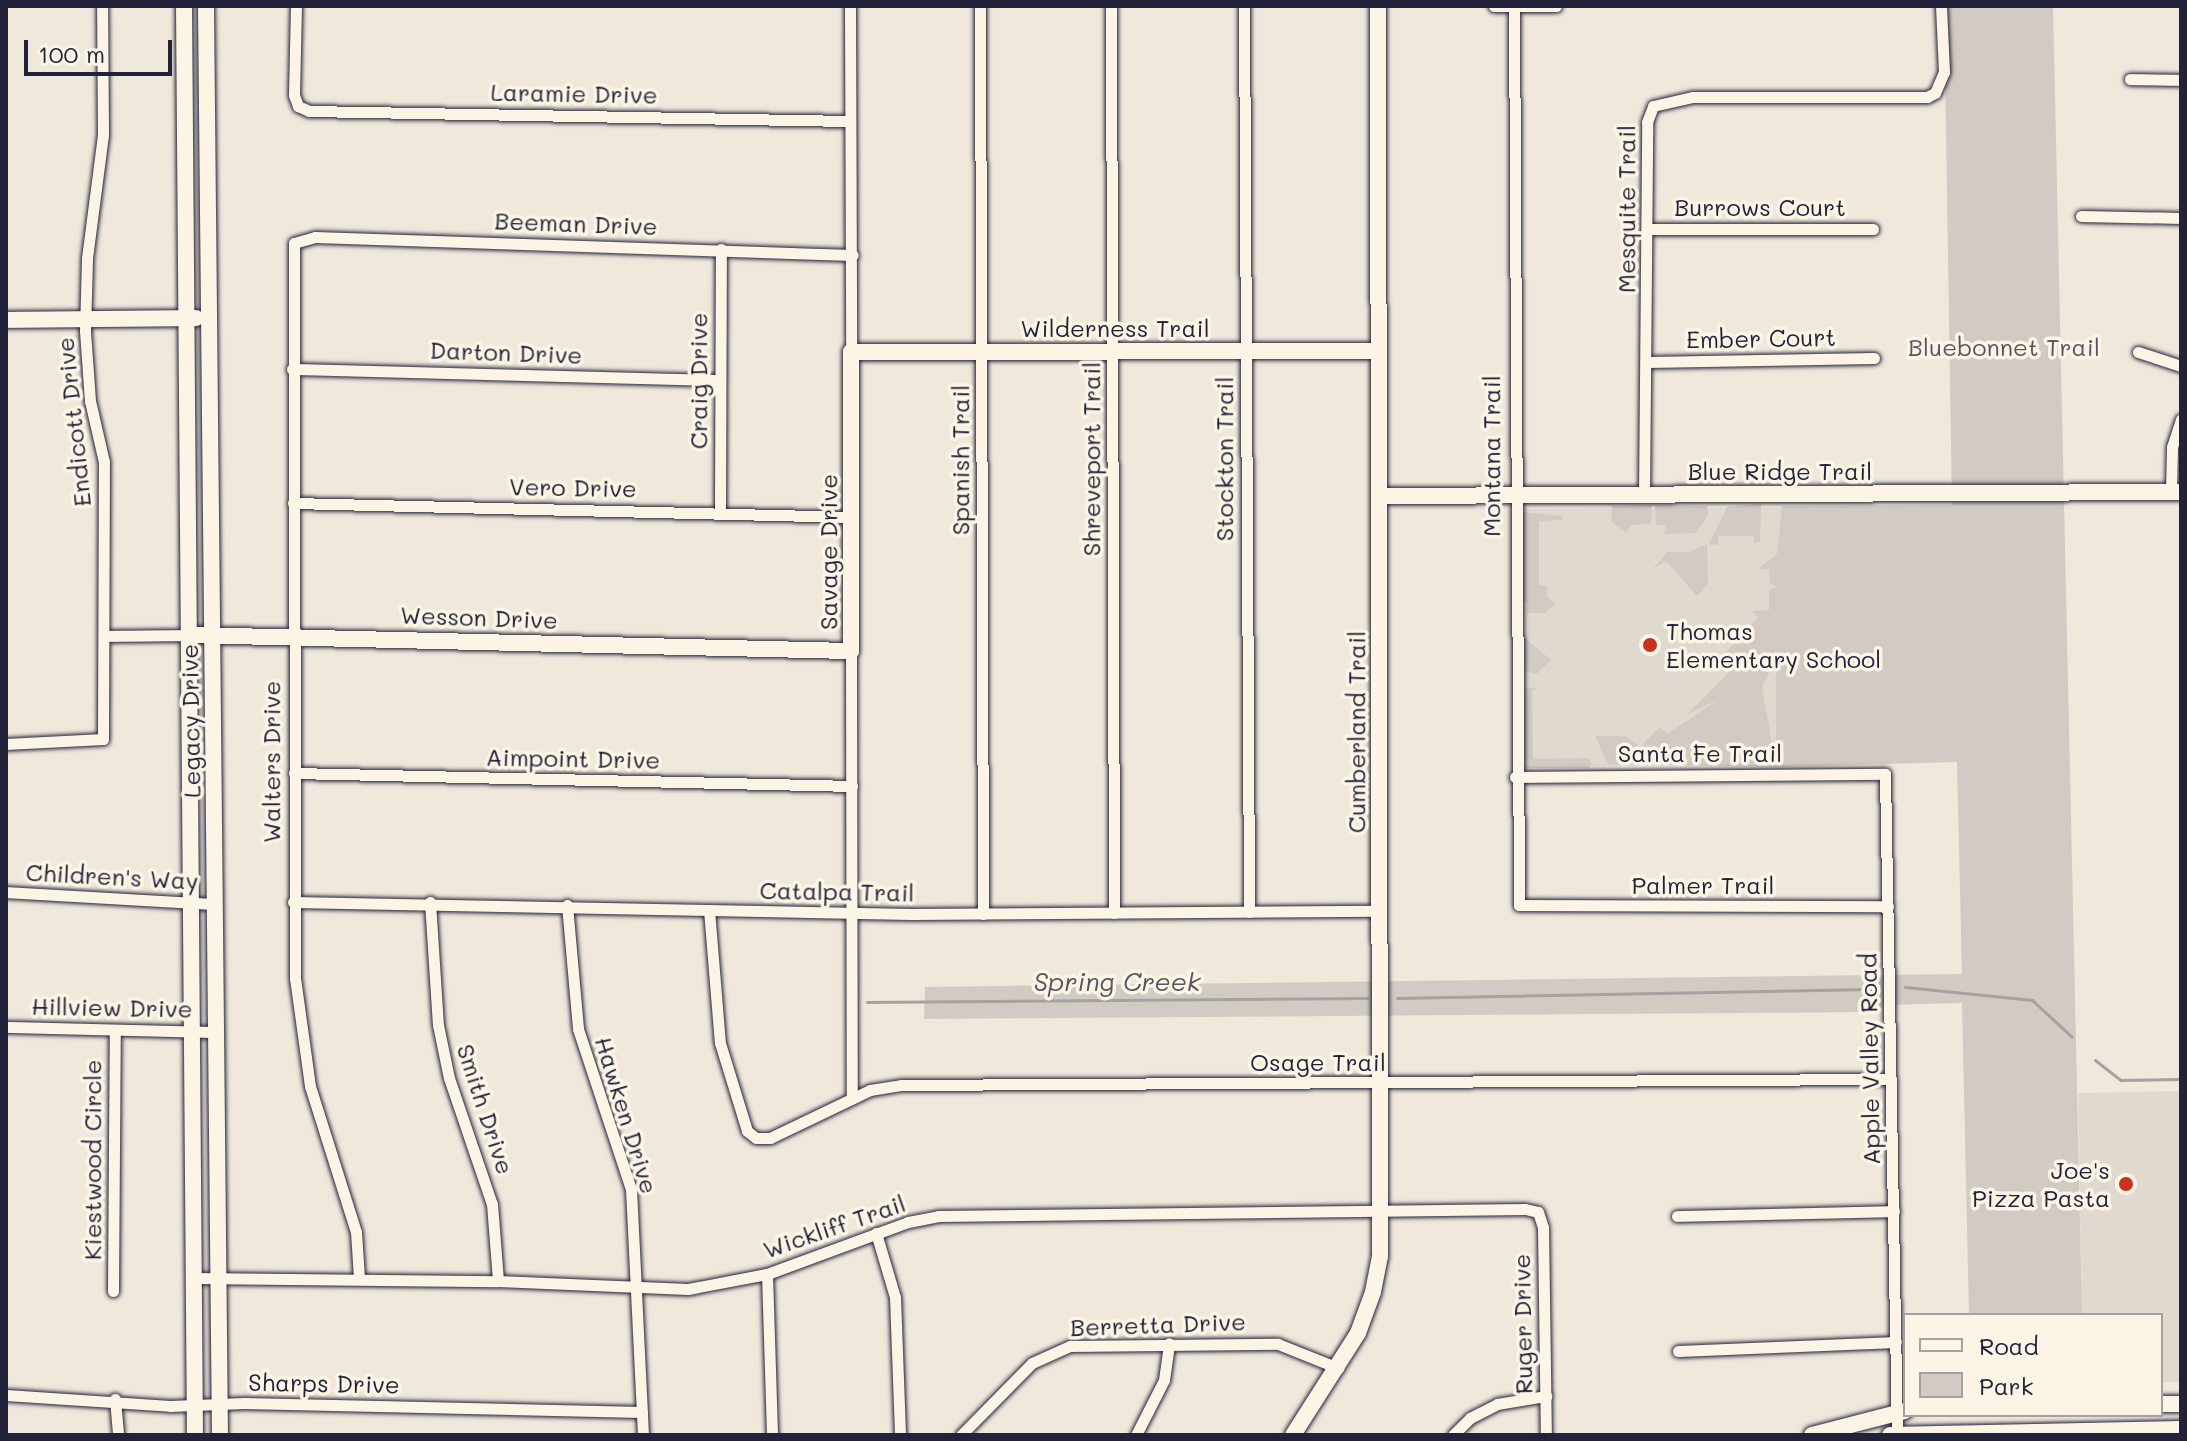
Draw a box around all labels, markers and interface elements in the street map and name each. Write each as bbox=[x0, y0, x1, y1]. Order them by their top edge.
scale bar bbox=[28, 24, 176, 74]
text: 100 m bbox=[38, 38, 105, 69]
street label: Laramie Drive bbox=[490, 77, 658, 109]
street label: Mesquite Trail bbox=[1612, 125, 1640, 293]
street label: Burrows Court bbox=[1674, 193, 1846, 221]
street label: Beeman Drive bbox=[494, 206, 658, 240]
street label: Craig Drive bbox=[684, 313, 712, 449]
street label: Wilderness Trail bbox=[1020, 314, 1210, 342]
street label: Ember Court bbox=[1686, 322, 1836, 354]
park label: Bluebonnet Trail bbox=[1908, 333, 2100, 361]
street label: Darton Drive bbox=[429, 335, 583, 369]
street label: Endicott Drive bbox=[50, 336, 96, 508]
street label: Shreveport Trail bbox=[1077, 362, 1105, 556]
street label: Montana Trail bbox=[1477, 375, 1505, 537]
street label: Stockton Trail bbox=[1210, 377, 1238, 541]
street label: Spanish Trail bbox=[946, 385, 974, 535]
street label: Blue Ridge Trail bbox=[1688, 457, 1872, 485]
street label: Vero Drive bbox=[509, 471, 637, 503]
street label: Savage Drive bbox=[814, 474, 842, 630]
street label: Wesson Drive bbox=[400, 600, 558, 634]
place label: Thomas Elementary School bbox=[1666, 617, 1881, 673]
street label: Cumberland Trail bbox=[1342, 631, 1370, 833]
marker: Thomas Elementary School bbox=[1641, 636, 1659, 654]
street label: Legacy Drive bbox=[174, 644, 206, 798]
street label: Walters Drive bbox=[257, 681, 285, 843]
street label: Santa Fe Trail bbox=[1618, 739, 1782, 767]
street label: Aimpoint Drive bbox=[486, 742, 660, 774]
street label: Children's Way bbox=[25, 857, 199, 895]
street label: Palmer Trail bbox=[1631, 871, 1775, 899]
street label: Catalpa Trail bbox=[759, 875, 915, 907]
street label: Apple Valley Road bbox=[1853, 953, 1885, 1165]
water label: Spring Creek bbox=[1033, 966, 1201, 998]
street label: Hillview Drive bbox=[31, 991, 193, 1023]
street label: Hawken Drive bbox=[589, 1033, 665, 1197]
street label: Smith Drive bbox=[451, 1040, 521, 1178]
street label: Osage Trail bbox=[1250, 1048, 1386, 1076]
street label: Kiestwood Circle bbox=[78, 1060, 106, 1260]
place label: Joe's Pizza Pasta bbox=[1972, 1156, 2110, 1212]
marker: Joe's Pizza Pasta bbox=[2117, 1175, 2135, 1193]
street label: Wickliff Trail bbox=[759, 1188, 909, 1264]
street label: Ruger Drive bbox=[1506, 1254, 1538, 1394]
street label: Berretta Drive bbox=[1070, 1307, 1246, 1341]
legend bbox=[1903, 1313, 2163, 1417]
text: Road bbox=[1979, 1330, 2039, 1361]
street label: Sharps Drive bbox=[248, 1367, 400, 1399]
text: Park bbox=[1979, 1370, 2033, 1401]

